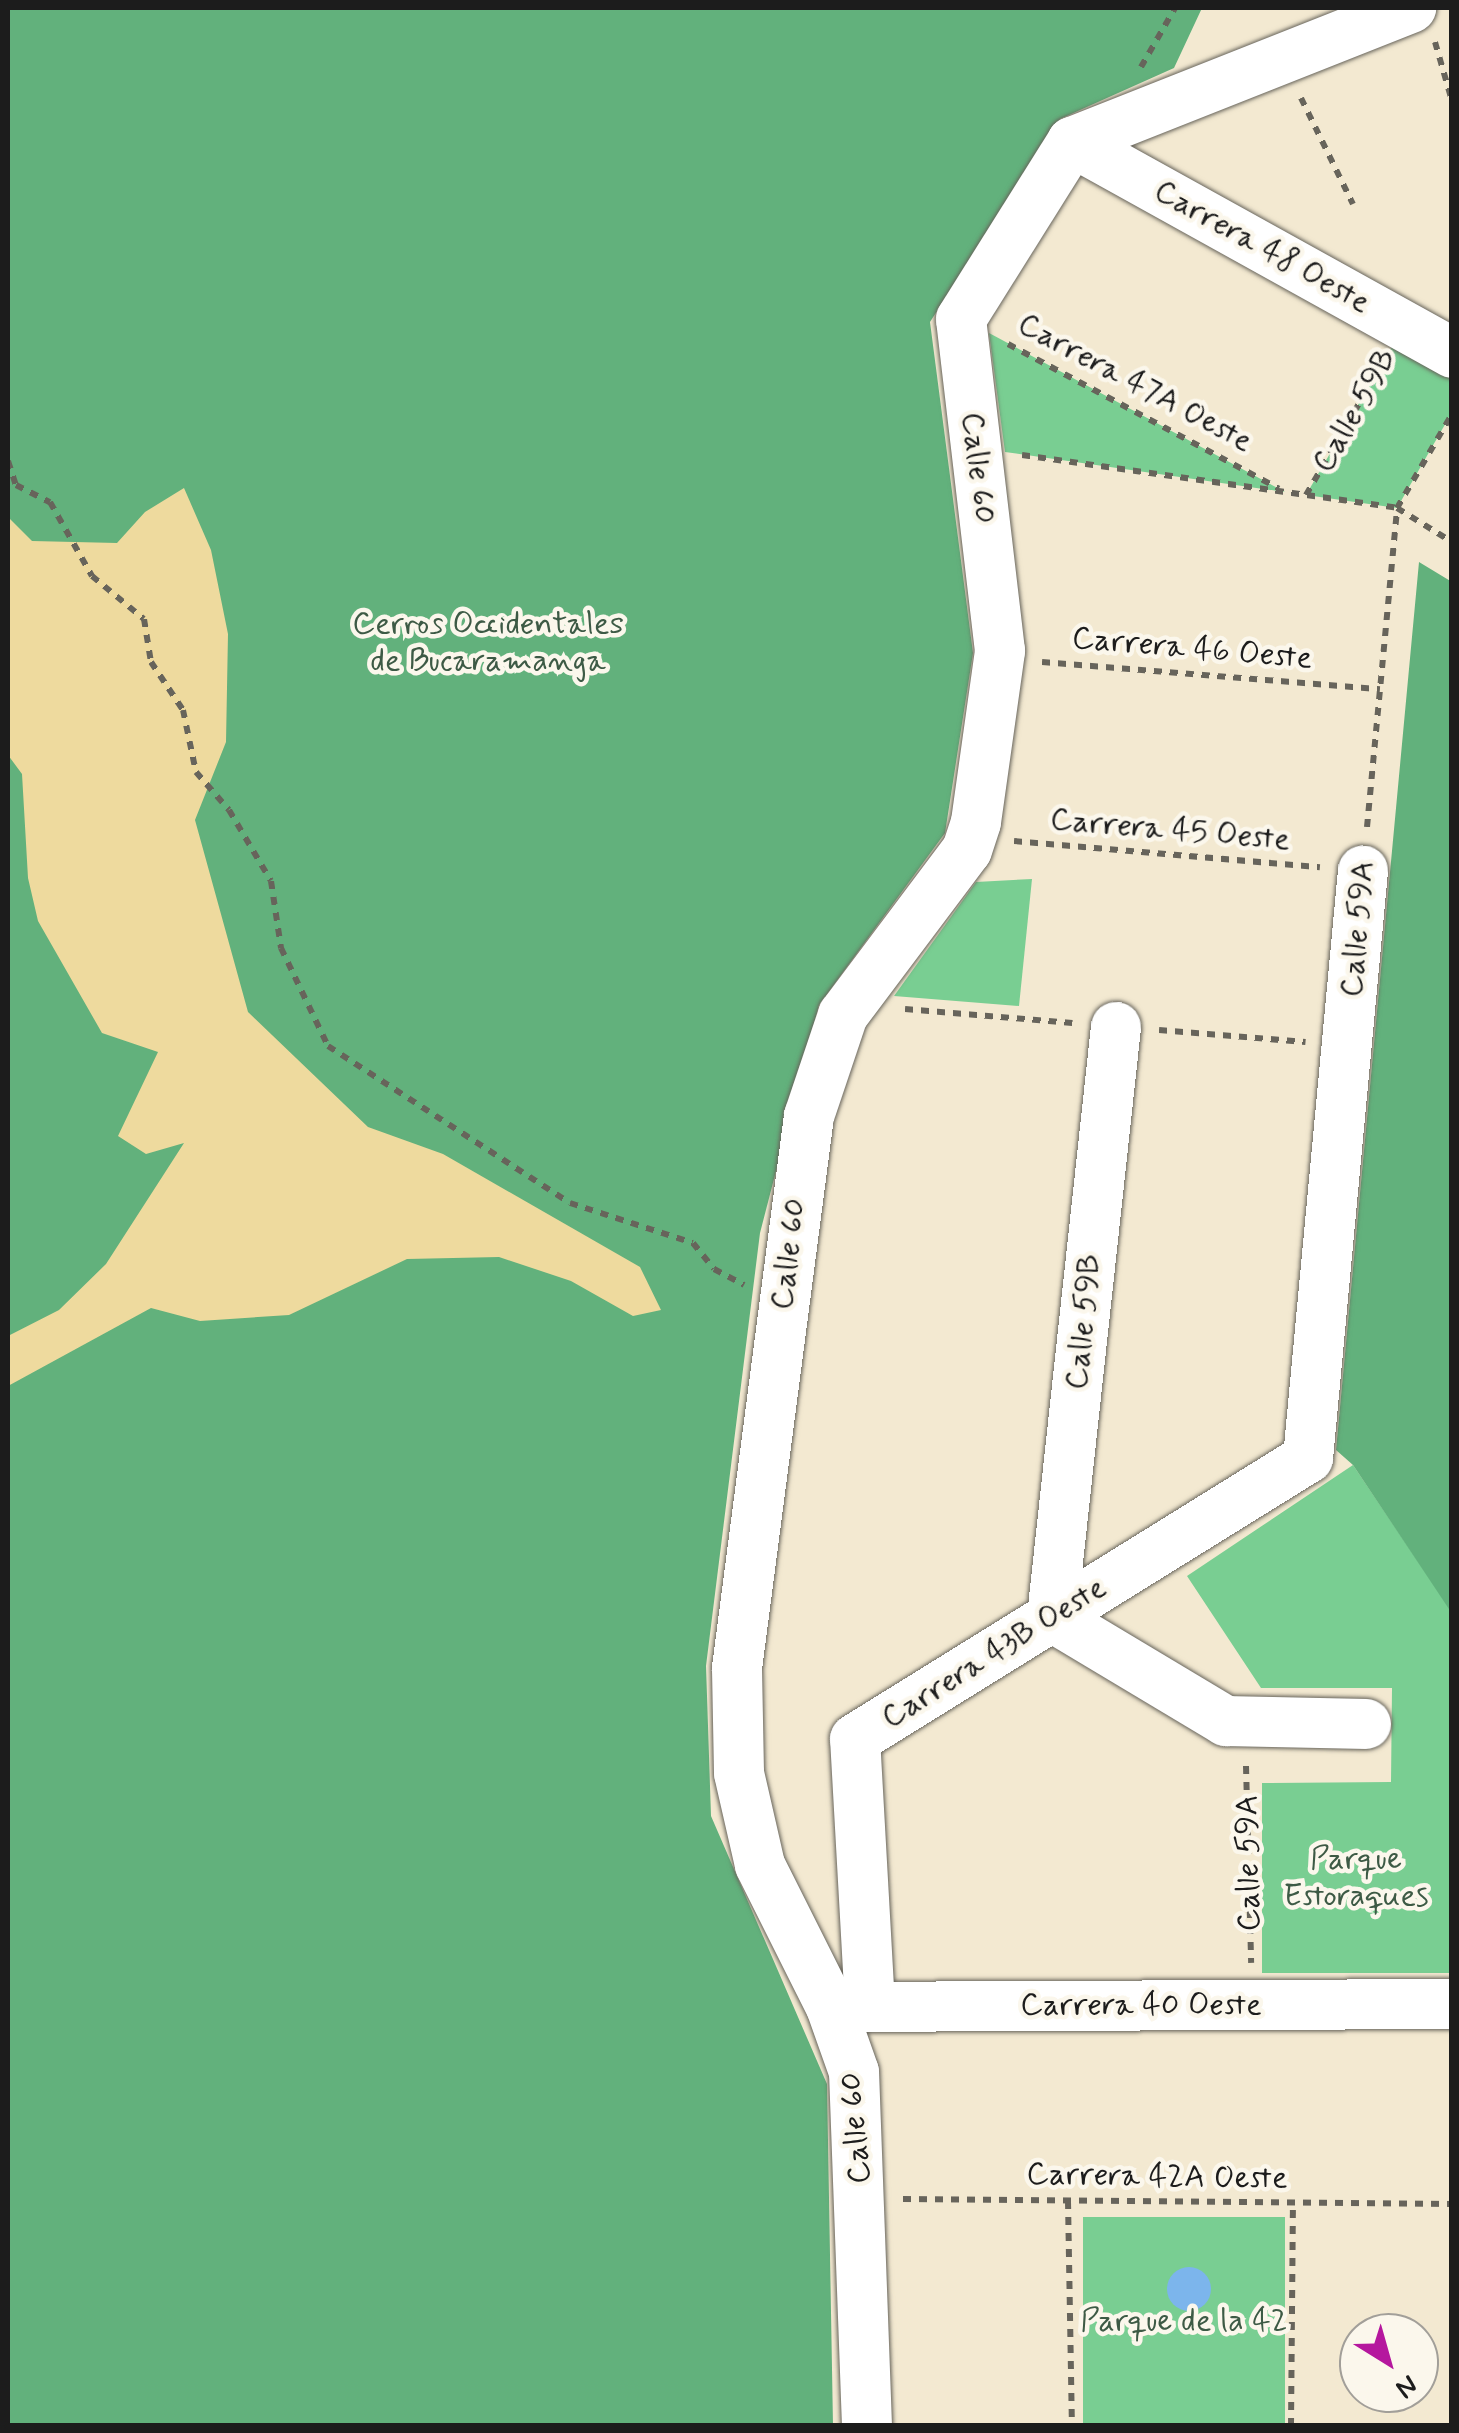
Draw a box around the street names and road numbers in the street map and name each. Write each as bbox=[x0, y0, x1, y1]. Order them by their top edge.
street label: Carrera 48 Oeste bbox=[1147, 172, 1377, 322]
street label: Carrera 47A Oeste bbox=[1011, 305, 1259, 461]
street label: Calle 59B bbox=[1304, 343, 1406, 479]
street label: Calle 60 bbox=[952, 410, 1004, 526]
street label: Carrera 46 Oeste bbox=[1070, 619, 1314, 679]
street label: Carrera 45 Oeste bbox=[1049, 800, 1291, 860]
street label: Calle 59A bbox=[1333, 859, 1383, 999]
street label: Calle 60 bbox=[763, 1196, 815, 1312]
street label: Calle 59B bbox=[1058, 1252, 1110, 1392]
street label: Carrera 43B Oeste bbox=[875, 1569, 1113, 1737]
street label: Calle 59A bbox=[1229, 1794, 1269, 1932]
street label: Carrera 40 Oeste bbox=[1020, 1986, 1262, 2024]
street label: Calle 60 bbox=[832, 2070, 880, 2186]
street label: Carrera 42A Oeste bbox=[1026, 2156, 1288, 2198]

